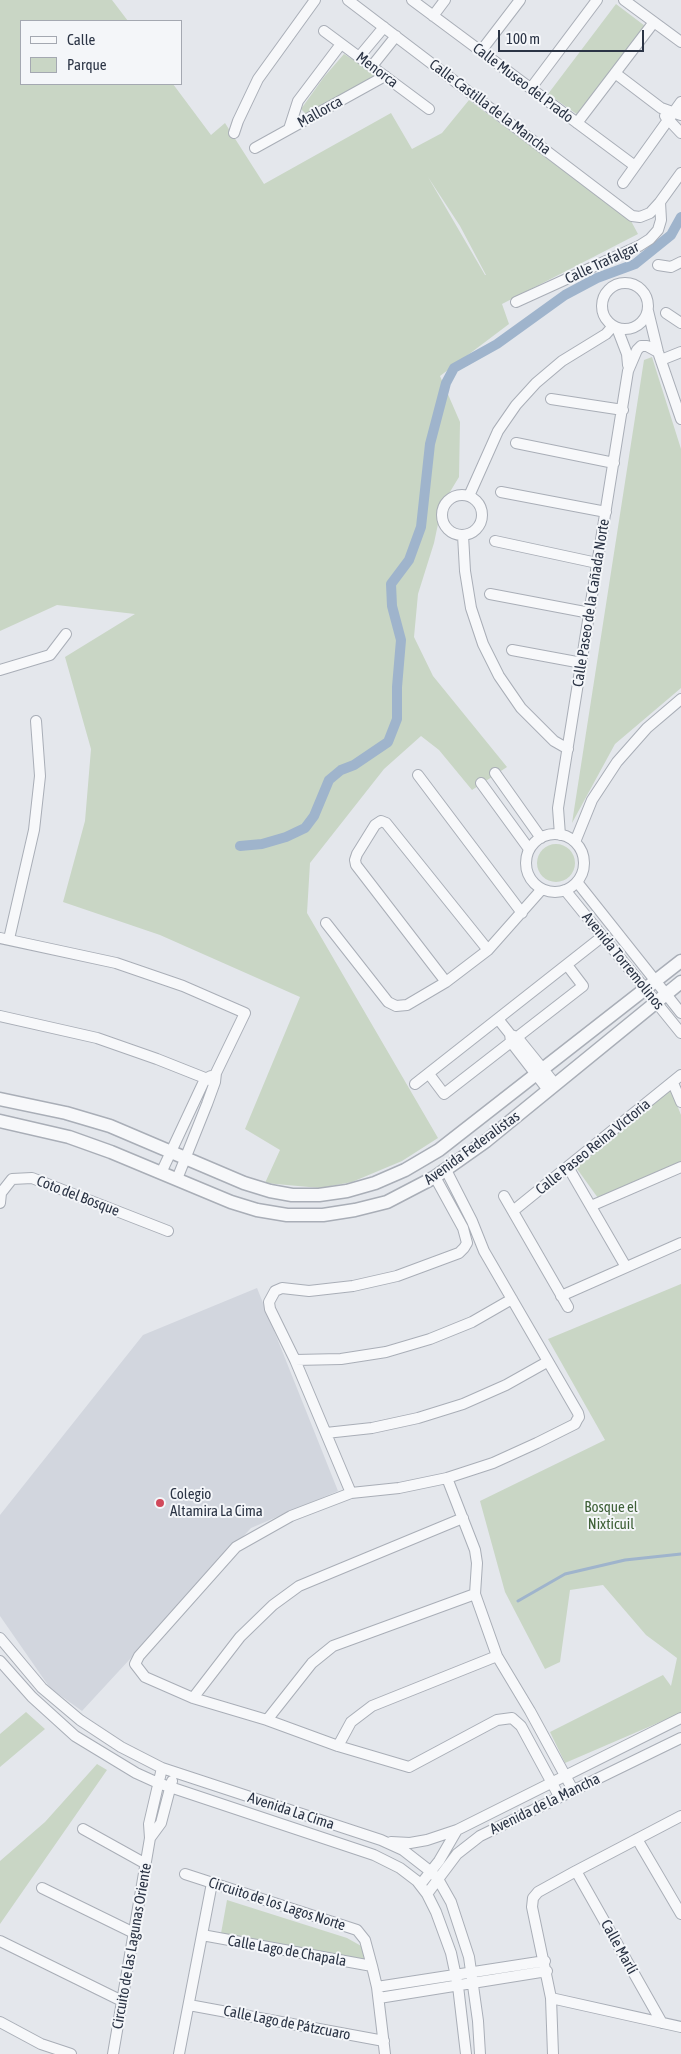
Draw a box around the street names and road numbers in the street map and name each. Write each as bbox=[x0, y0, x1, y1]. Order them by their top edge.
street label: Calle Museo del Prado bbox=[469, 39, 577, 127]
street label: Menorca bbox=[352, 48, 402, 92]
street label: Calle Castilla de la Mancha bbox=[426, 56, 554, 158]
street label: Mallorca bbox=[294, 92, 346, 132]
street label: Calle Trafalgar bbox=[562, 238, 642, 288]
street label: Calle Paseo de la Cañada Norte bbox=[569, 518, 613, 688]
street label: Avenida Torremolinos bbox=[578, 909, 668, 1013]
street label: Calle Paseo Reina Victoria bbox=[532, 1095, 654, 1199]
street label: Avenida Federalistas bbox=[421, 1107, 523, 1189]
street label: Coto del Bosque bbox=[34, 1172, 122, 1220]
street label: Avenida de la Mancha bbox=[487, 1770, 603, 1838]
street label: Avenida La Cima bbox=[245, 1789, 337, 1833]
street label: Circuito de las Lagunas Oriente bbox=[109, 1862, 155, 2030]
street label: Circuito de los Lagos Norte bbox=[206, 1873, 348, 1935]
street label: Calle Marlí bbox=[597, 1917, 641, 1977]
street label: Calle Lago de Chapala bbox=[226, 1932, 348, 1970]
street label: Calle Lago de Pátzcuaro bbox=[222, 2002, 352, 2044]

